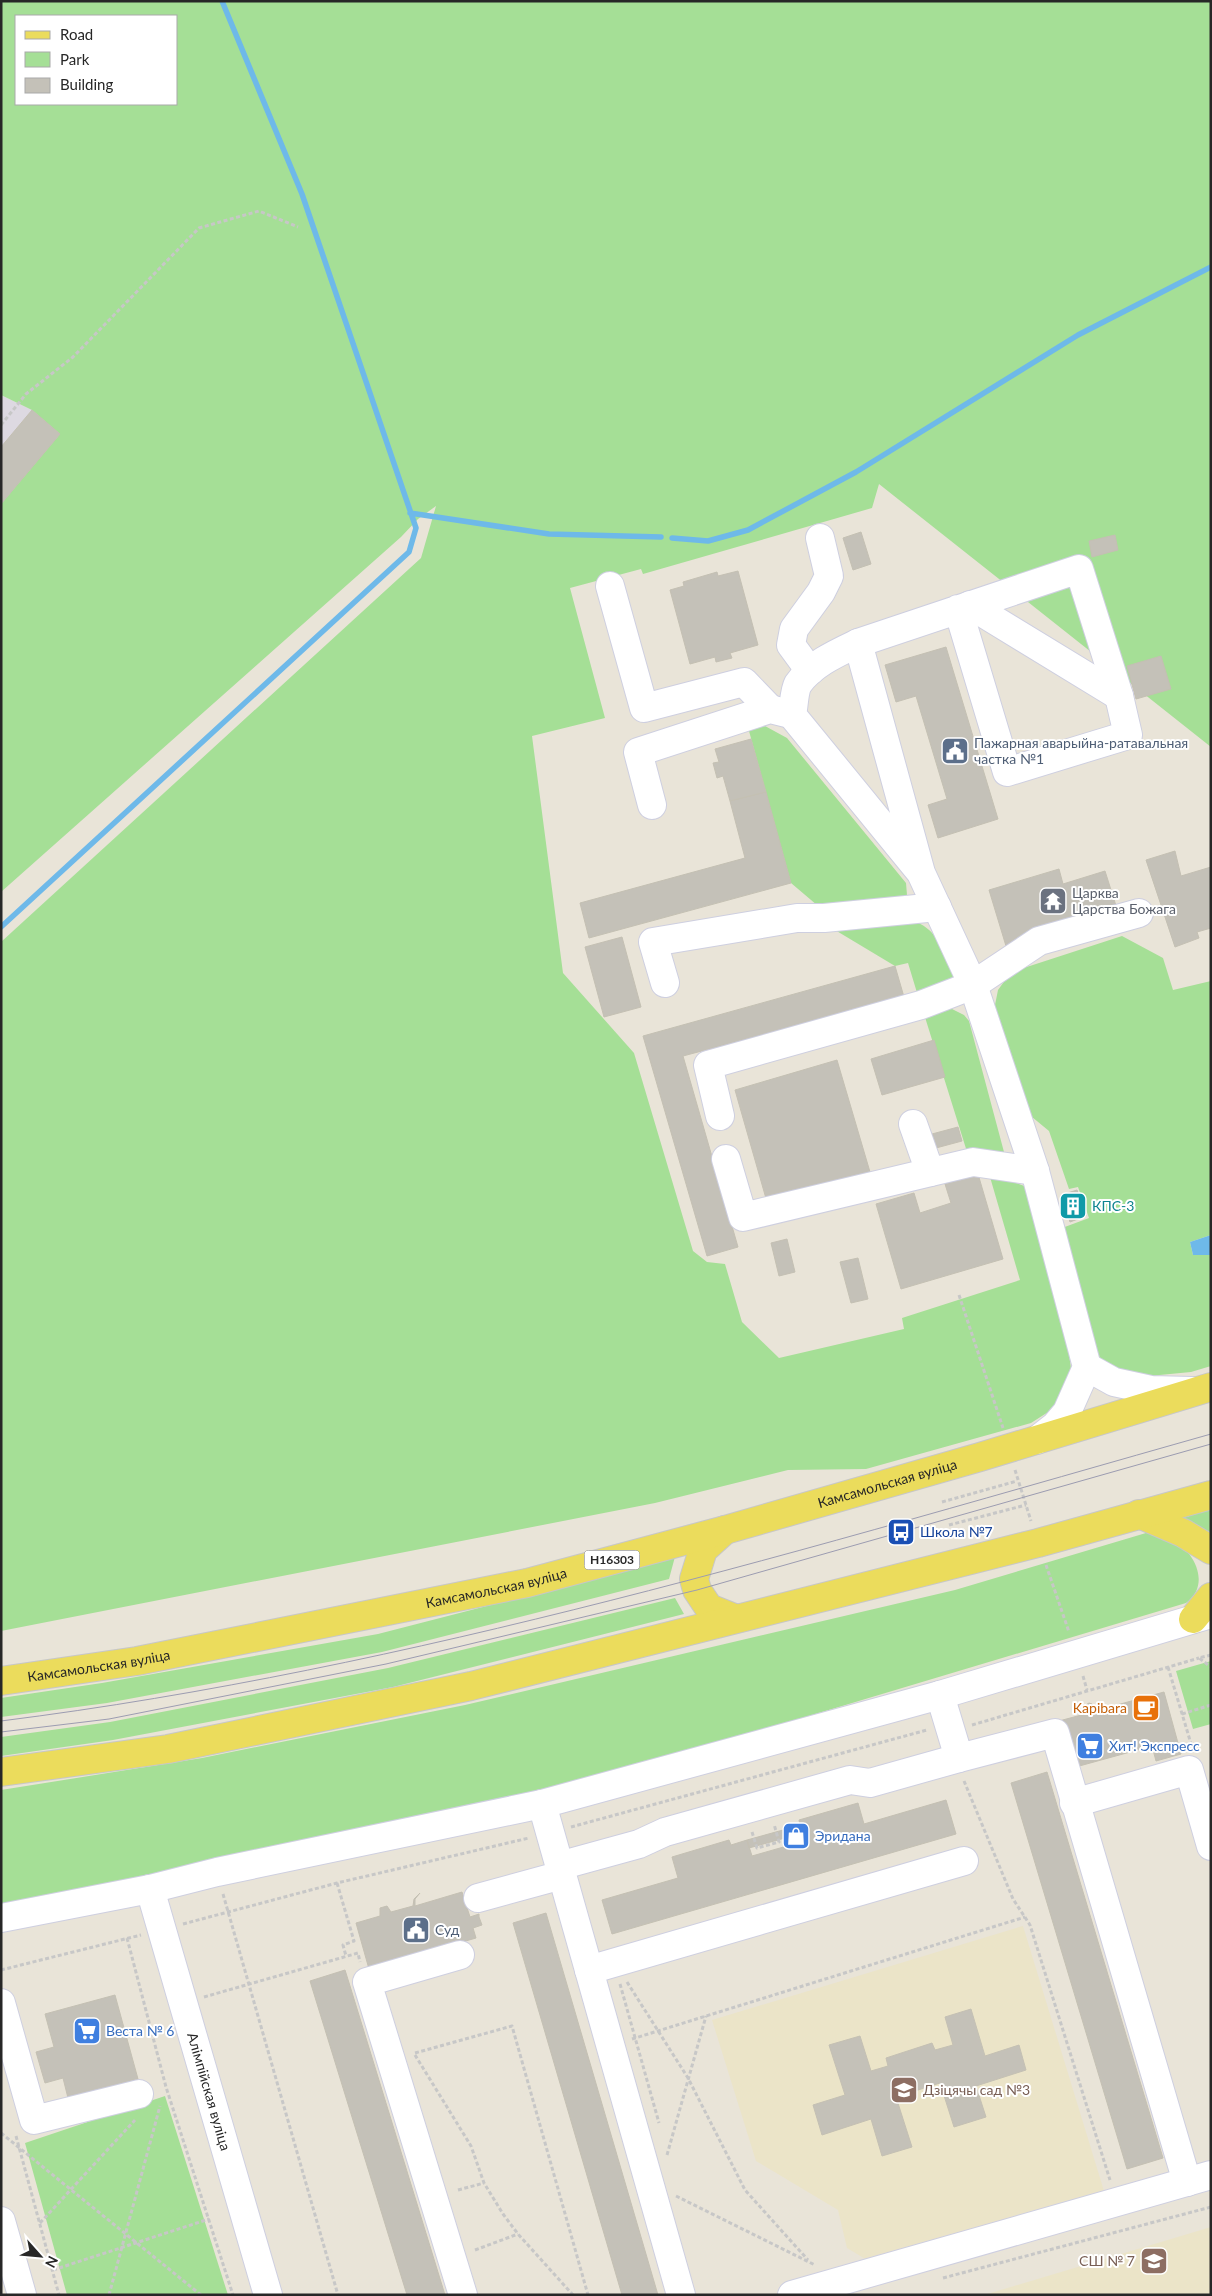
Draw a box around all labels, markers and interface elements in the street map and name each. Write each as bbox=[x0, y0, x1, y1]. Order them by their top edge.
legend bbox=[15, 15, 178, 105]
text: Road bbox=[60, 25, 93, 43]
text: Park bbox=[60, 50, 90, 68]
text: Building bbox=[60, 75, 113, 93]
place label: Пажарная аварыйна-ратавальная частка №1 bbox=[974, 734, 1188, 767]
public building icon: Пажарная аварыйна-ратавальная частка №1 bbox=[940, 736, 970, 766]
place label: Царква Царства Божага bbox=[1072, 884, 1176, 917]
temple icon: Царква Царства Божага bbox=[1038, 886, 1068, 916]
building icon: КПС-3 bbox=[1058, 1191, 1088, 1221]
place label: КПС-3 bbox=[1092, 1197, 1134, 1214]
street label: Камсамольская вуліца bbox=[816, 1455, 959, 1511]
bus stop icon: Школа №7 bbox=[886, 1517, 916, 1547]
place label: Школа №7 bbox=[920, 1523, 993, 1540]
road number: Н16303 bbox=[584, 1550, 640, 1570]
street label: Камсамольская вуліца bbox=[424, 1564, 569, 1611]
street label: Камсамольская вуліца bbox=[26, 1646, 172, 1685]
cafe icon: Kapibara bbox=[1131, 1693, 1161, 1723]
place label: Kapibara bbox=[1073, 1699, 1127, 1716]
supermarket icon: Хит! Экспресс bbox=[1075, 1731, 1105, 1761]
place label: Хит! Экспресс bbox=[1109, 1737, 1200, 1754]
shop icon: Эридана bbox=[781, 1821, 811, 1851]
place label: Эридана bbox=[815, 1827, 871, 1844]
public building icon: Суд bbox=[401, 1915, 431, 1945]
place label: Суд bbox=[435, 1921, 460, 1938]
supermarket icon: Веста № 6 bbox=[72, 2016, 102, 2046]
place label: Веста № 6 bbox=[106, 2022, 174, 2039]
street label: Алімпійская вуліца bbox=[184, 2030, 235, 2153]
school or university icon: Дзіцячы сад №3 bbox=[889, 2075, 919, 2105]
place label: Дзіцячы сад №3 bbox=[923, 2081, 1030, 2098]
north arrow bbox=[15, 2231, 65, 2281]
school or university icon: СШ № 7 bbox=[1139, 2246, 1169, 2276]
place label: СШ № 7 bbox=[1079, 2252, 1135, 2269]
text: N bbox=[42, 2253, 62, 2271]

